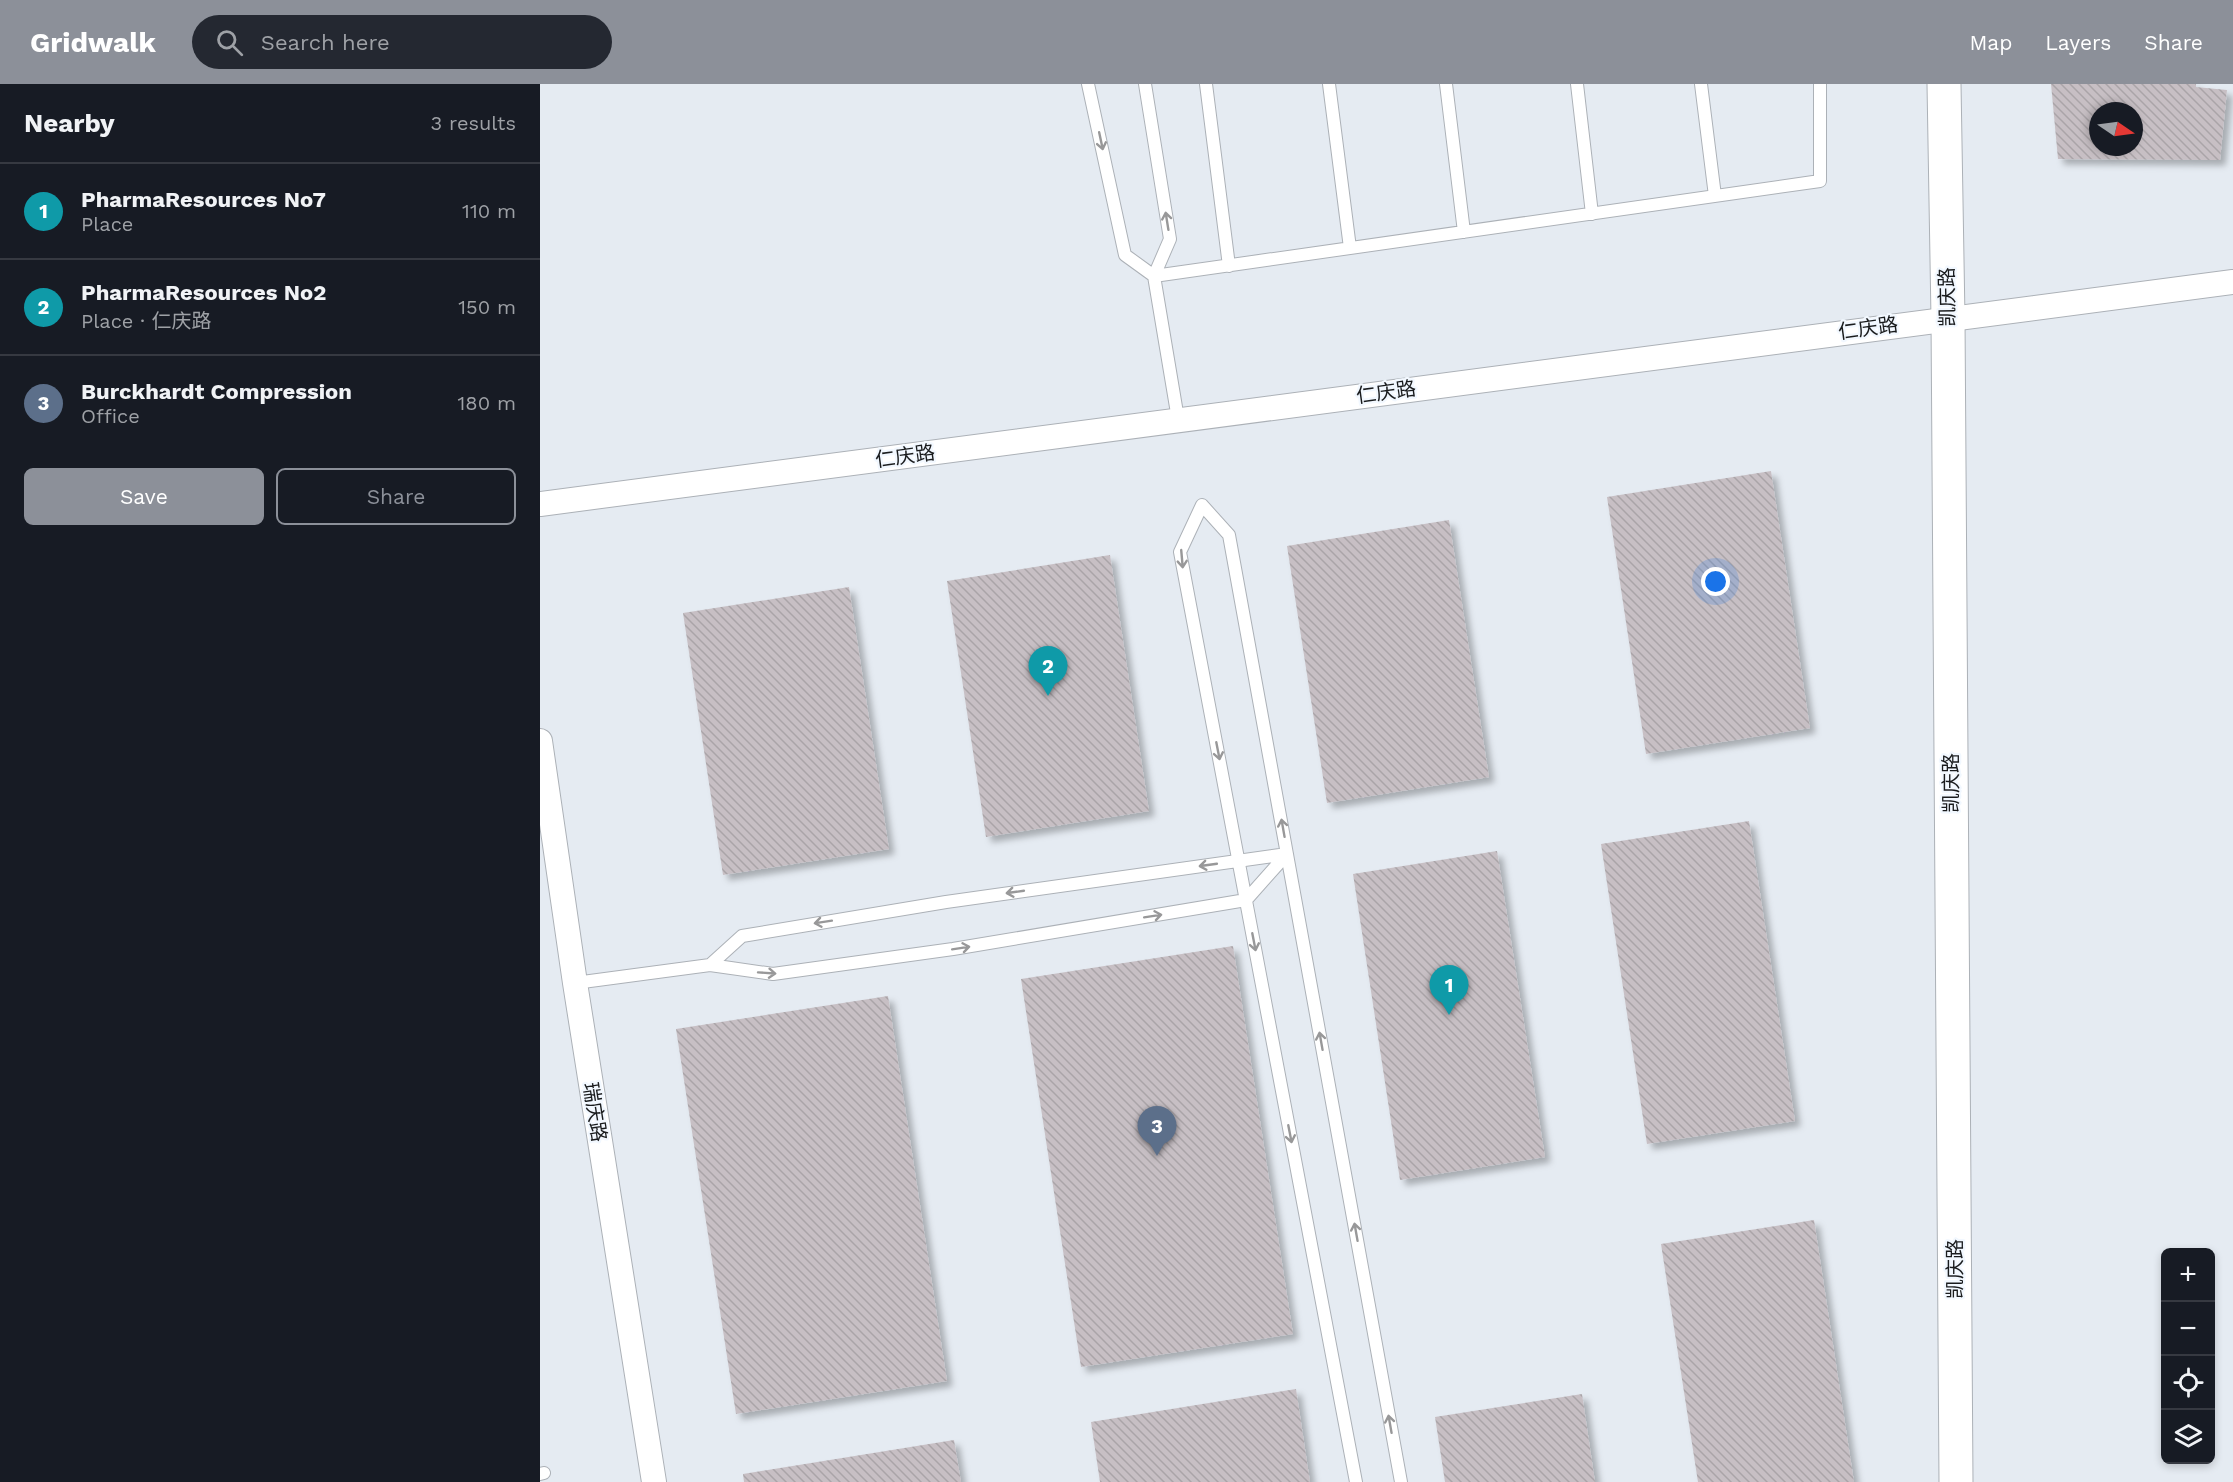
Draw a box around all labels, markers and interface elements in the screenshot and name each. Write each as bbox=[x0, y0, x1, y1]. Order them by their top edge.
search box bbox=[192, 15, 612, 69]
text: Gridwalk bbox=[30, 26, 156, 59]
icon: search bbox=[213, 26, 246, 59]
text: Search here bbox=[261, 30, 390, 55]
text: Map bbox=[1969, 30, 2012, 55]
text: Layers bbox=[2045, 30, 2111, 55]
text: Share bbox=[2144, 30, 2203, 55]
north arrow bbox=[2089, 102, 2143, 156]
text: Nearby bbox=[24, 108, 115, 138]
text: 3 results bbox=[431, 111, 516, 135]
one-way arrow bbox=[1095, 131, 1107, 150]
text: PharmaResources No7 bbox=[81, 187, 326, 212]
text: 1 bbox=[39, 199, 48, 223]
text: 110 m bbox=[462, 199, 516, 223]
text: Place bbox=[81, 212, 133, 236]
one-way arrow bbox=[1162, 212, 1173, 232]
street label: 凯庆路 bbox=[1934, 267, 1960, 327]
text: PharmaResources No2 bbox=[81, 280, 326, 305]
text: 2 bbox=[38, 295, 49, 319]
text: 150 m bbox=[458, 295, 516, 319]
text: Place · 仁庆路 bbox=[81, 309, 212, 333]
street label: 仁庆路 bbox=[1837, 312, 1899, 344]
street label: 仁庆路 bbox=[1355, 376, 1417, 408]
text: Burckhardt Compression bbox=[81, 379, 352, 404]
text: 3 bbox=[38, 391, 49, 415]
text: 180 m bbox=[458, 391, 516, 415]
text: Office bbox=[81, 404, 140, 428]
street label: 仁庆路 bbox=[874, 440, 936, 472]
button: Save bbox=[24, 468, 264, 525]
button: Share bbox=[276, 468, 516, 525]
one-way arrow bbox=[1177, 549, 1188, 568]
your location bbox=[1701, 567, 1730, 596]
pin: 2 bbox=[1028, 646, 1068, 696]
one-way arrow bbox=[1213, 740, 1224, 760]
street label: 凯庆路 bbox=[1939, 753, 1963, 813]
one-way arrow bbox=[1277, 819, 1288, 838]
one-way arrow bbox=[1199, 859, 1219, 870]
one-way arrow bbox=[1006, 886, 1026, 897]
one-way arrow bbox=[1143, 910, 1162, 921]
one-way arrow bbox=[813, 917, 833, 928]
one-way arrow bbox=[1249, 932, 1260, 951]
one-way arrow bbox=[950, 942, 970, 953]
pin: 1 bbox=[1430, 966, 1468, 1015]
one-way arrow bbox=[757, 968, 777, 979]
one-way arrow bbox=[1315, 1031, 1326, 1051]
street label: 瑞庆路 bbox=[578, 1080, 612, 1144]
pin: 3 bbox=[1138, 1106, 1176, 1156]
one-way arrow bbox=[1285, 1123, 1296, 1143]
one-way arrow bbox=[1350, 1223, 1361, 1243]
street label: 凯庆路 bbox=[1943, 1239, 1967, 1299]
map controls bbox=[2161, 1248, 2215, 1464]
button: + bbox=[2161, 1248, 2215, 1302]
button: − bbox=[2161, 1302, 2215, 1356]
button: locate bbox=[2161, 1356, 2215, 1410]
button: layers bbox=[2161, 1410, 2215, 1464]
one-way arrow bbox=[1384, 1415, 1395, 1435]

